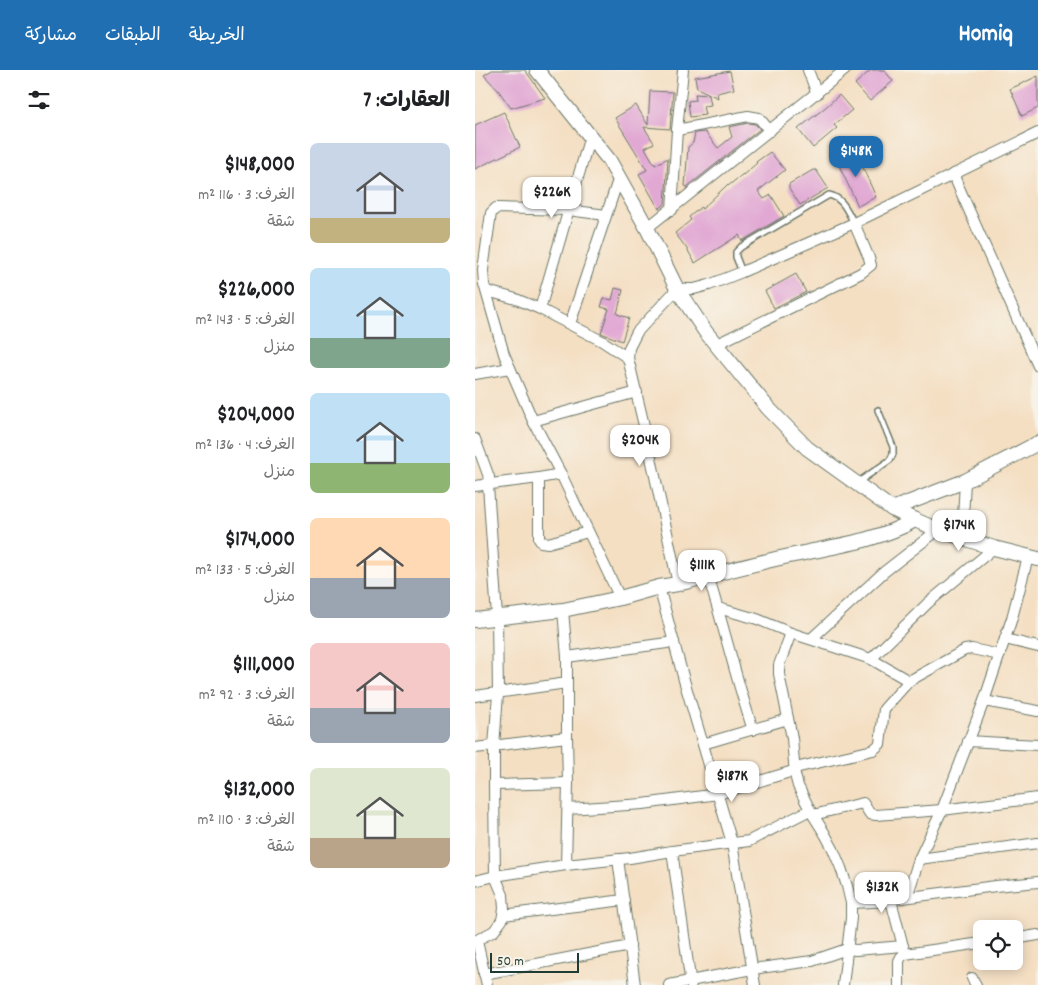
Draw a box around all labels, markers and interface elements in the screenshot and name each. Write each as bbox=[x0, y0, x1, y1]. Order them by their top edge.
text: Homiq bbox=[958, 18, 1013, 52]
text: مشاركة bbox=[25, 24, 77, 49]
text: الطبقات bbox=[105, 24, 161, 49]
text: الخريطة bbox=[189, 24, 245, 49]
icon: filters bbox=[25, 86, 53, 114]
text: العقارات: 7 bbox=[363, 87, 450, 117]
pin: $148K bbox=[821, 136, 891, 178]
text: $148K bbox=[840, 140, 872, 163]
text: $148,000 bbox=[224, 151, 295, 181]
icon: home bbox=[350, 163, 410, 223]
pin: $226K bbox=[517, 176, 587, 219]
text: $226K bbox=[533, 181, 571, 204]
text: الغرف: 3 · 116 m² bbox=[198, 184, 295, 207]
text: شقة bbox=[267, 211, 295, 234]
text: $226,000 bbox=[217, 276, 295, 306]
icon: home bbox=[350, 288, 410, 348]
text: الغرف: 5 · 143 m² bbox=[196, 309, 295, 332]
text: منزل bbox=[263, 336, 295, 359]
text: $204,000 bbox=[217, 401, 295, 431]
icon: home bbox=[350, 413, 410, 473]
pin: $204K bbox=[605, 424, 675, 467]
text: $204K bbox=[621, 429, 659, 452]
text: الغرف: 4 · 136 m² bbox=[195, 434, 295, 457]
text: منزل bbox=[263, 461, 295, 484]
pin: $174K bbox=[924, 510, 994, 552]
text: $174K bbox=[943, 514, 975, 537]
text: $174,000 bbox=[225, 526, 295, 556]
icon: home bbox=[350, 538, 410, 598]
pin: $111K bbox=[667, 550, 737, 592]
text: $111K bbox=[689, 554, 715, 577]
text: الغرف: 5 · 133 m² bbox=[195, 559, 295, 582]
text: منزل bbox=[263, 586, 295, 609]
text: $111,000 bbox=[232, 651, 295, 681]
icon: home bbox=[350, 663, 410, 723]
text: الغرف: 3 · 92 m² bbox=[199, 684, 295, 707]
text: شقة bbox=[267, 711, 295, 734]
pin: $187K bbox=[697, 760, 767, 803]
text: $187K bbox=[716, 765, 748, 788]
text: $132,000 bbox=[223, 776, 295, 806]
icon: home bbox=[350, 788, 410, 848]
text: الغرف: 3 · 110 m² bbox=[197, 809, 295, 832]
text: شقة bbox=[267, 836, 295, 859]
pin: $132K bbox=[847, 872, 917, 914]
text: $132K bbox=[865, 876, 899, 899]
map controls bbox=[973, 920, 1023, 970]
button: locate bbox=[973, 920, 1023, 970]
scale bar bbox=[490, 950, 579, 973]
text: 50 m bbox=[497, 952, 524, 972]

